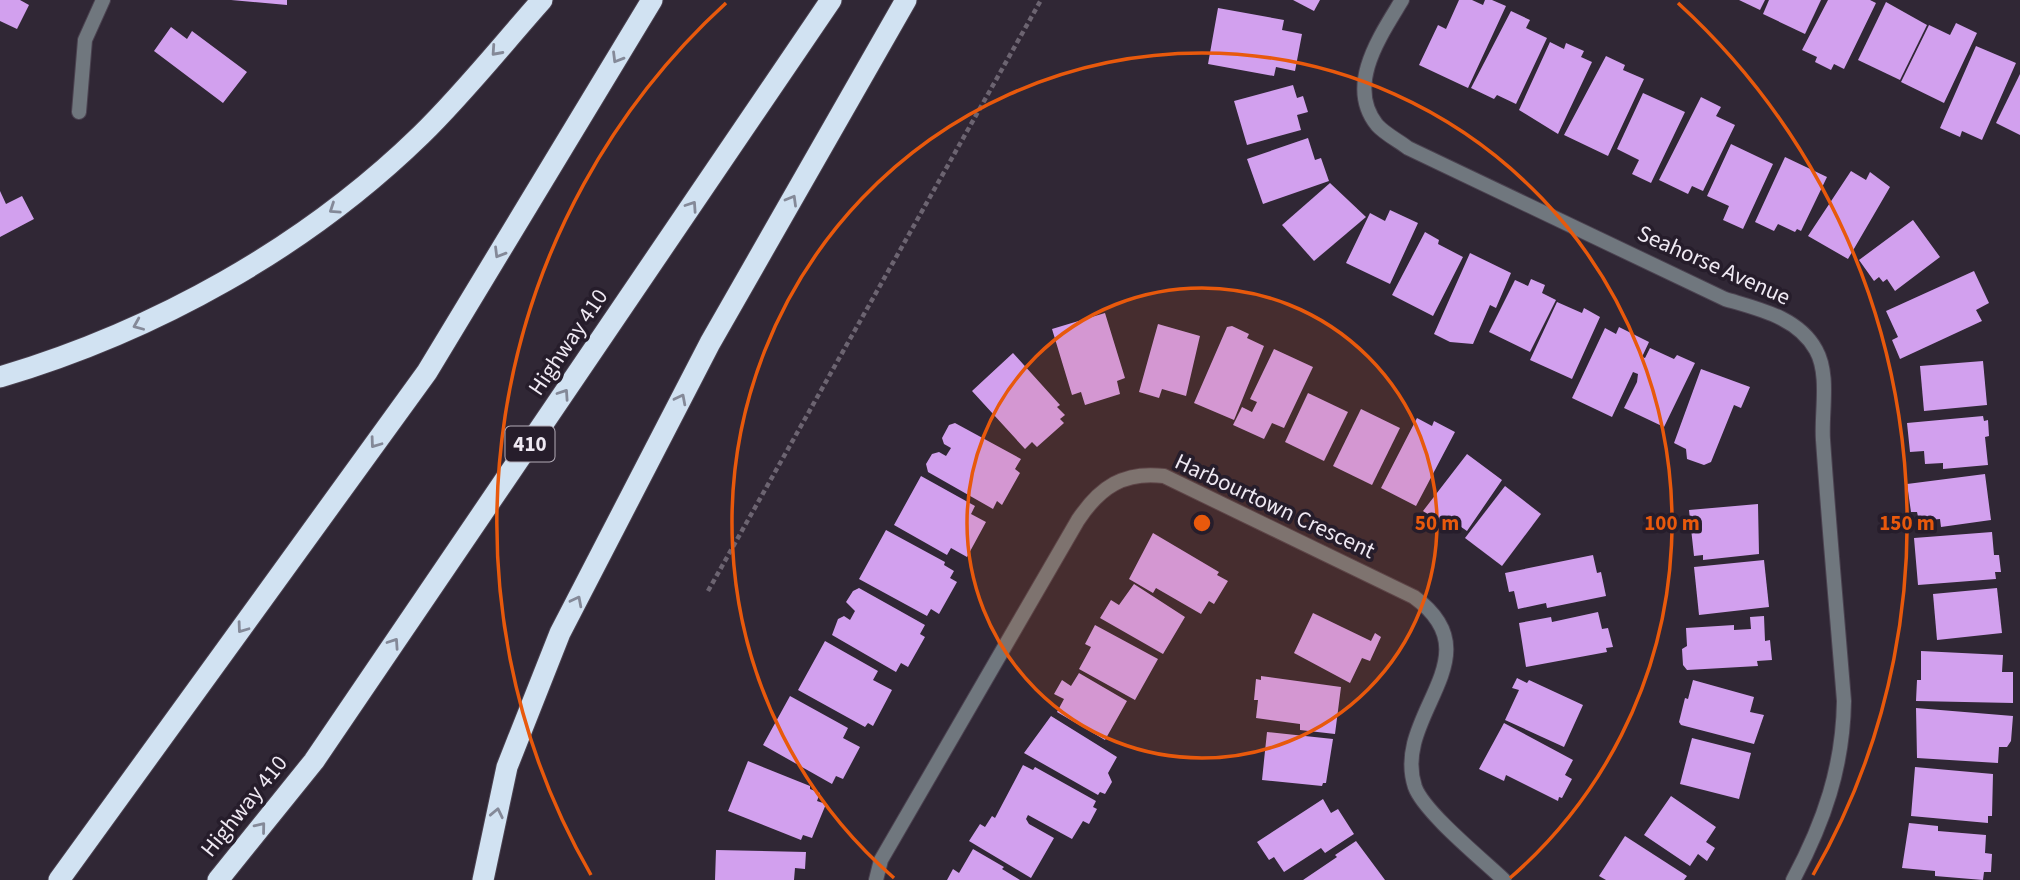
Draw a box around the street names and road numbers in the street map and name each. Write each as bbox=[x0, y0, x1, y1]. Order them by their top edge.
street label: Seahorse Avenue bbox=[1632, 216, 1796, 314]
street label: Highway 410 bbox=[520, 282, 616, 402]
road number: 410 bbox=[505, 426, 554, 462]
street label: Harbourtown Crescent bbox=[1169, 445, 1381, 567]
street label: Highway 410 bbox=[193, 748, 295, 864]

